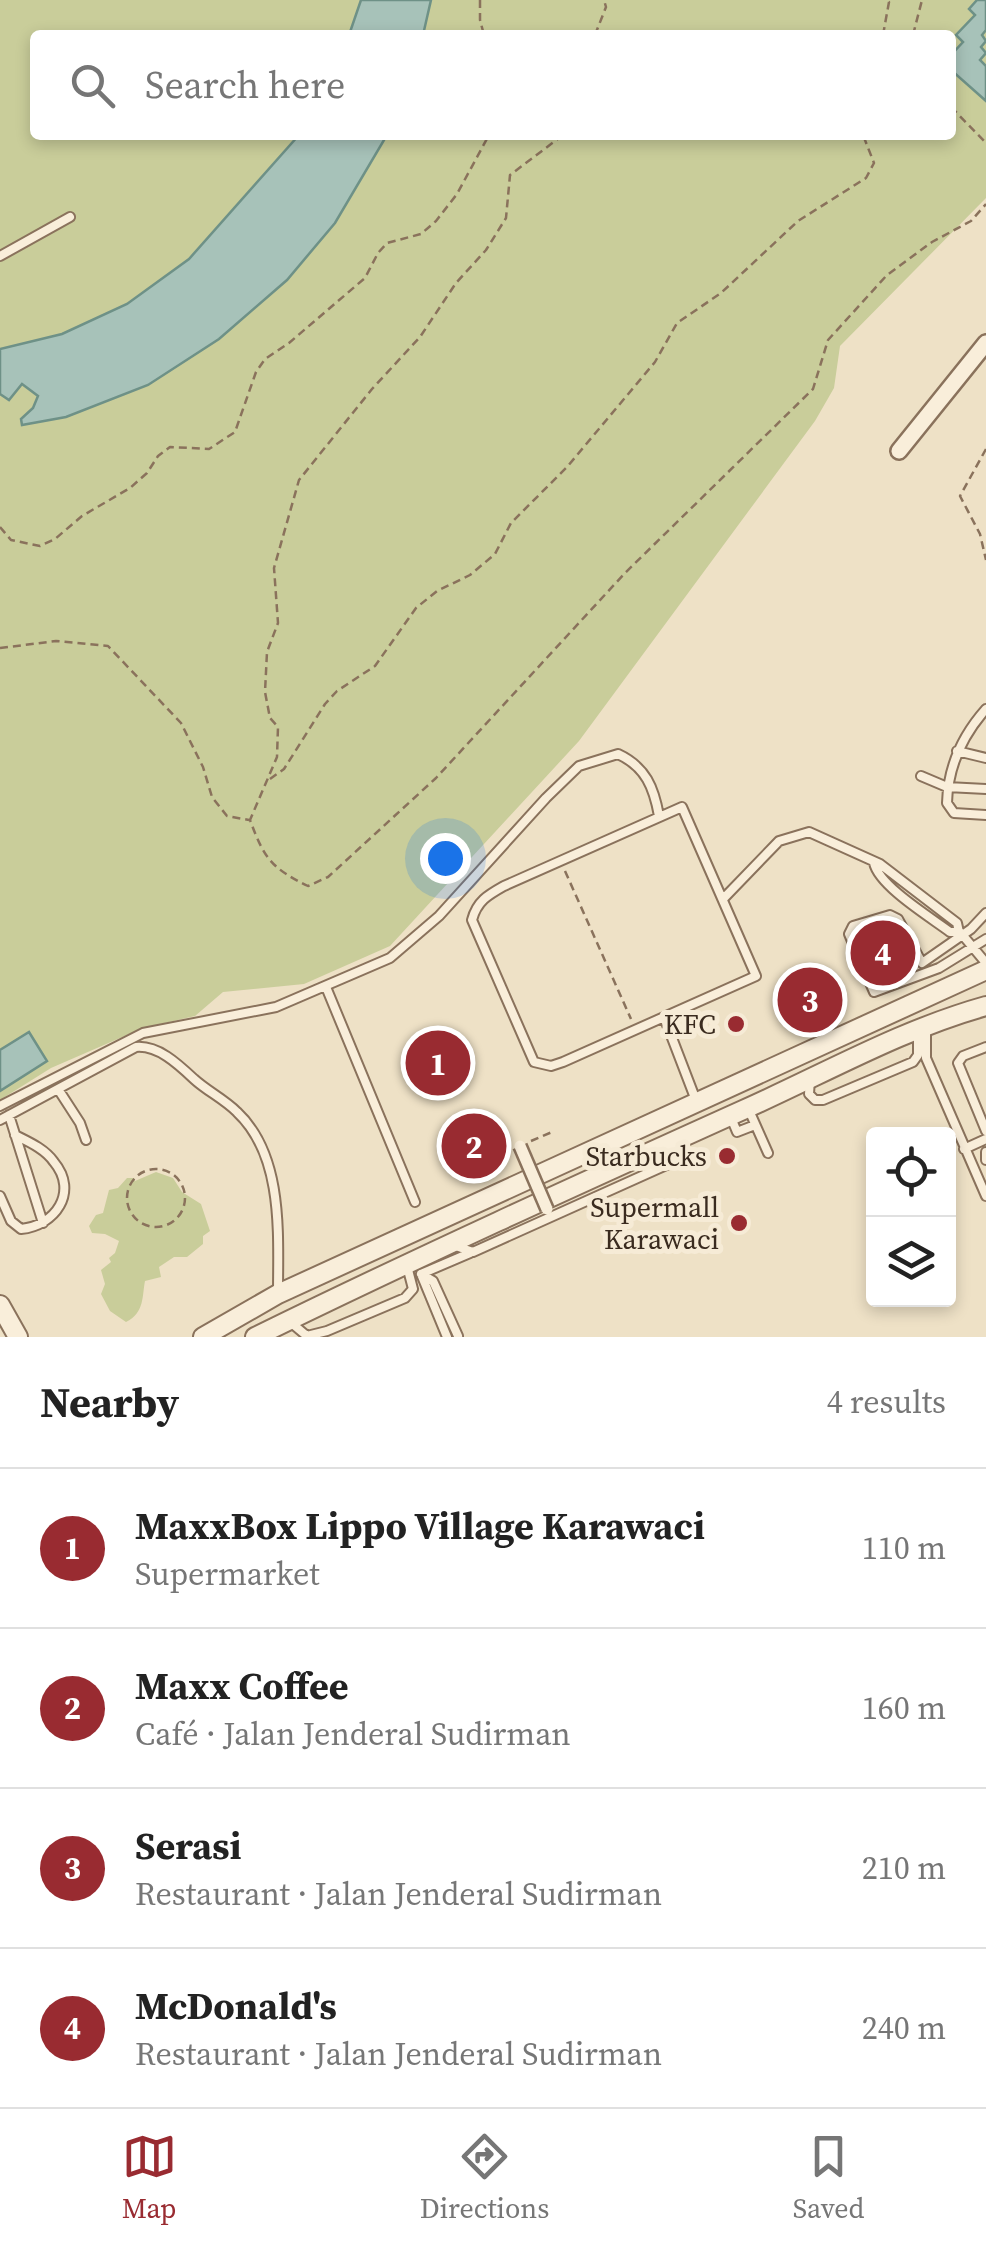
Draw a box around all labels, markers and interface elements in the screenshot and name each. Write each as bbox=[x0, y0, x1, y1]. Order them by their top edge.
search box bbox=[30, 30, 956, 140]
icon: search bbox=[65, 58, 120, 113]
text: Search here bbox=[145, 59, 345, 111]
your location bbox=[420, 833, 471, 884]
pin: 4 bbox=[850, 916, 916, 990]
pin: 3 bbox=[778, 962, 842, 1038]
place label: KFC bbox=[664, 1005, 716, 1043]
marker: KFC bbox=[725, 1013, 747, 1035]
pin: 1 bbox=[406, 1026, 470, 1100]
pin: 2 bbox=[442, 1108, 506, 1184]
map controls bbox=[866, 1127, 956, 1307]
button: locate bbox=[866, 1127, 956, 1217]
place label: Starbucks bbox=[586, 1137, 707, 1175]
marker: Starbucks bbox=[716, 1145, 738, 1167]
place label: Supermall Karawaci bbox=[590, 1188, 719, 1258]
marker: Supermall Karawaci bbox=[728, 1212, 750, 1234]
button: layers bbox=[866, 1217, 956, 1307]
text: Nearby bbox=[40, 1373, 179, 1431]
text: 4 results bbox=[827, 1380, 946, 1424]
text: MaxxBox Lippo Village Karawaci bbox=[135, 1500, 705, 1552]
text: 1 bbox=[64, 1526, 81, 1570]
text: 110 m bbox=[862, 1526, 946, 1570]
text: Supermarket bbox=[135, 1552, 320, 1596]
text: Maxx Coffee bbox=[135, 1660, 349, 1712]
text: 2 bbox=[64, 1686, 81, 1730]
text: 160 m bbox=[862, 1686, 946, 1730]
text: Café · Jalan Jenderal Sudirman bbox=[135, 1712, 571, 1756]
text: Serasi bbox=[135, 1820, 241, 1872]
text: 3 bbox=[64, 1846, 81, 1890]
text: 210 m bbox=[862, 1846, 946, 1890]
text: Restaurant · Jalan Jenderal Sudirman bbox=[135, 1872, 662, 1916]
text: McDonald's bbox=[135, 1980, 337, 2032]
text: 4 bbox=[64, 2006, 81, 2050]
text: 240 m bbox=[862, 2006, 946, 2050]
text: Restaurant · Jalan Jenderal Sudirman bbox=[135, 2032, 662, 2076]
tab: Map bbox=[122, 2129, 177, 2227]
tab: Directions bbox=[420, 2129, 549, 2227]
tab: Saved bbox=[793, 2129, 864, 2227]

